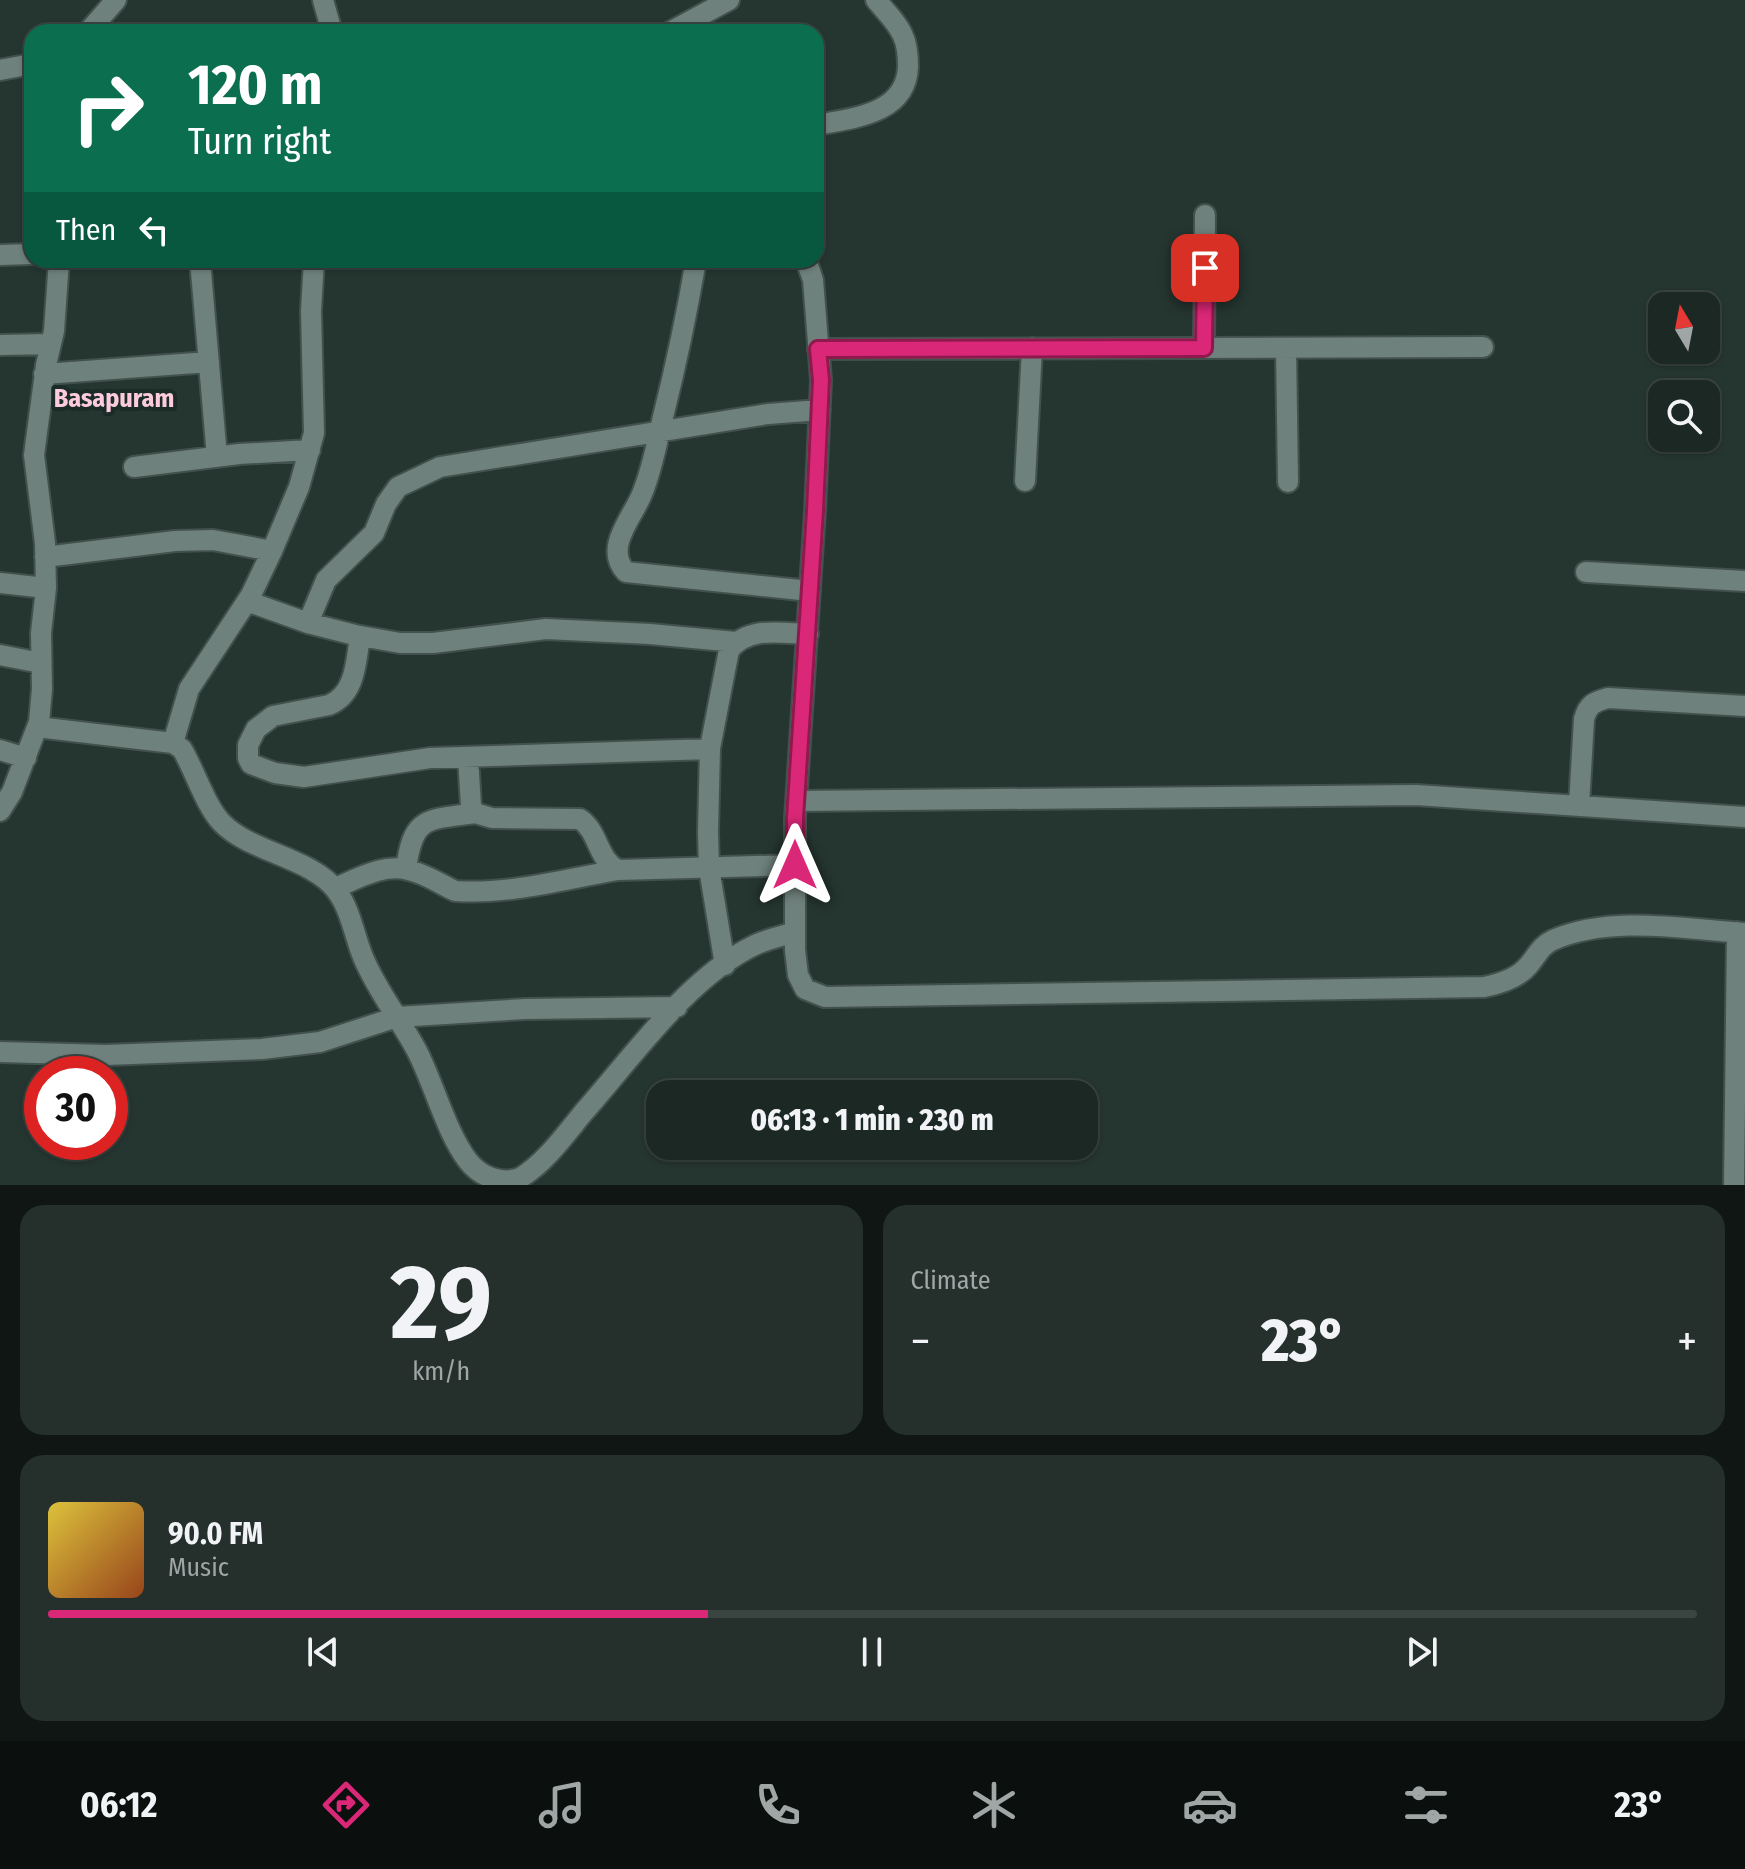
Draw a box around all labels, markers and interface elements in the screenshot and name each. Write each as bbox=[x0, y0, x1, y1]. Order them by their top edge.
text: 120 m bbox=[188, 52, 323, 119]
icon: right bbox=[56, 56, 160, 160]
text: Turn right bbox=[188, 120, 331, 164]
icon: left bbox=[132, 208, 176, 252]
text: Then bbox=[56, 212, 116, 248]
pin bbox=[1171, 234, 1239, 302]
icon: arrive bbox=[1183, 246, 1227, 290]
north arrow bbox=[1648, 292, 1720, 364]
map controls bbox=[1648, 292, 1720, 452]
button: search bbox=[1648, 380, 1720, 452]
district label: Basapuram bbox=[54, 383, 174, 414]
position arrow bbox=[753, 823, 837, 907]
speed limit sign: 30 bbox=[24, 1056, 128, 1160]
text: 06:13 · 1 min · 230 m bbox=[750, 1102, 994, 1138]
text: 29 bbox=[391, 1241, 492, 1366]
text: Climate bbox=[911, 1265, 991, 1296]
text: 23° bbox=[1261, 1305, 1346, 1377]
text: − bbox=[911, 1315, 930, 1368]
text: + bbox=[1677, 1315, 1697, 1368]
text: km/h bbox=[412, 1356, 470, 1387]
text: 90.0 FM bbox=[168, 1516, 263, 1552]
text: Music bbox=[168, 1552, 229, 1583]
icon: previous bbox=[301, 1630, 345, 1674]
icon: pause bbox=[850, 1630, 894, 1674]
icon: next bbox=[1400, 1630, 1444, 1674]
icon: directions bbox=[318, 1777, 374, 1833]
icon: music bbox=[534, 1777, 590, 1833]
icon: phone bbox=[750, 1777, 806, 1833]
icon: climate bbox=[966, 1777, 1022, 1833]
icon: car bbox=[1182, 1777, 1238, 1833]
icon: filters bbox=[1398, 1777, 1454, 1833]
text: 06:12 bbox=[80, 1783, 157, 1827]
text: 23° bbox=[1614, 1783, 1665, 1827]

